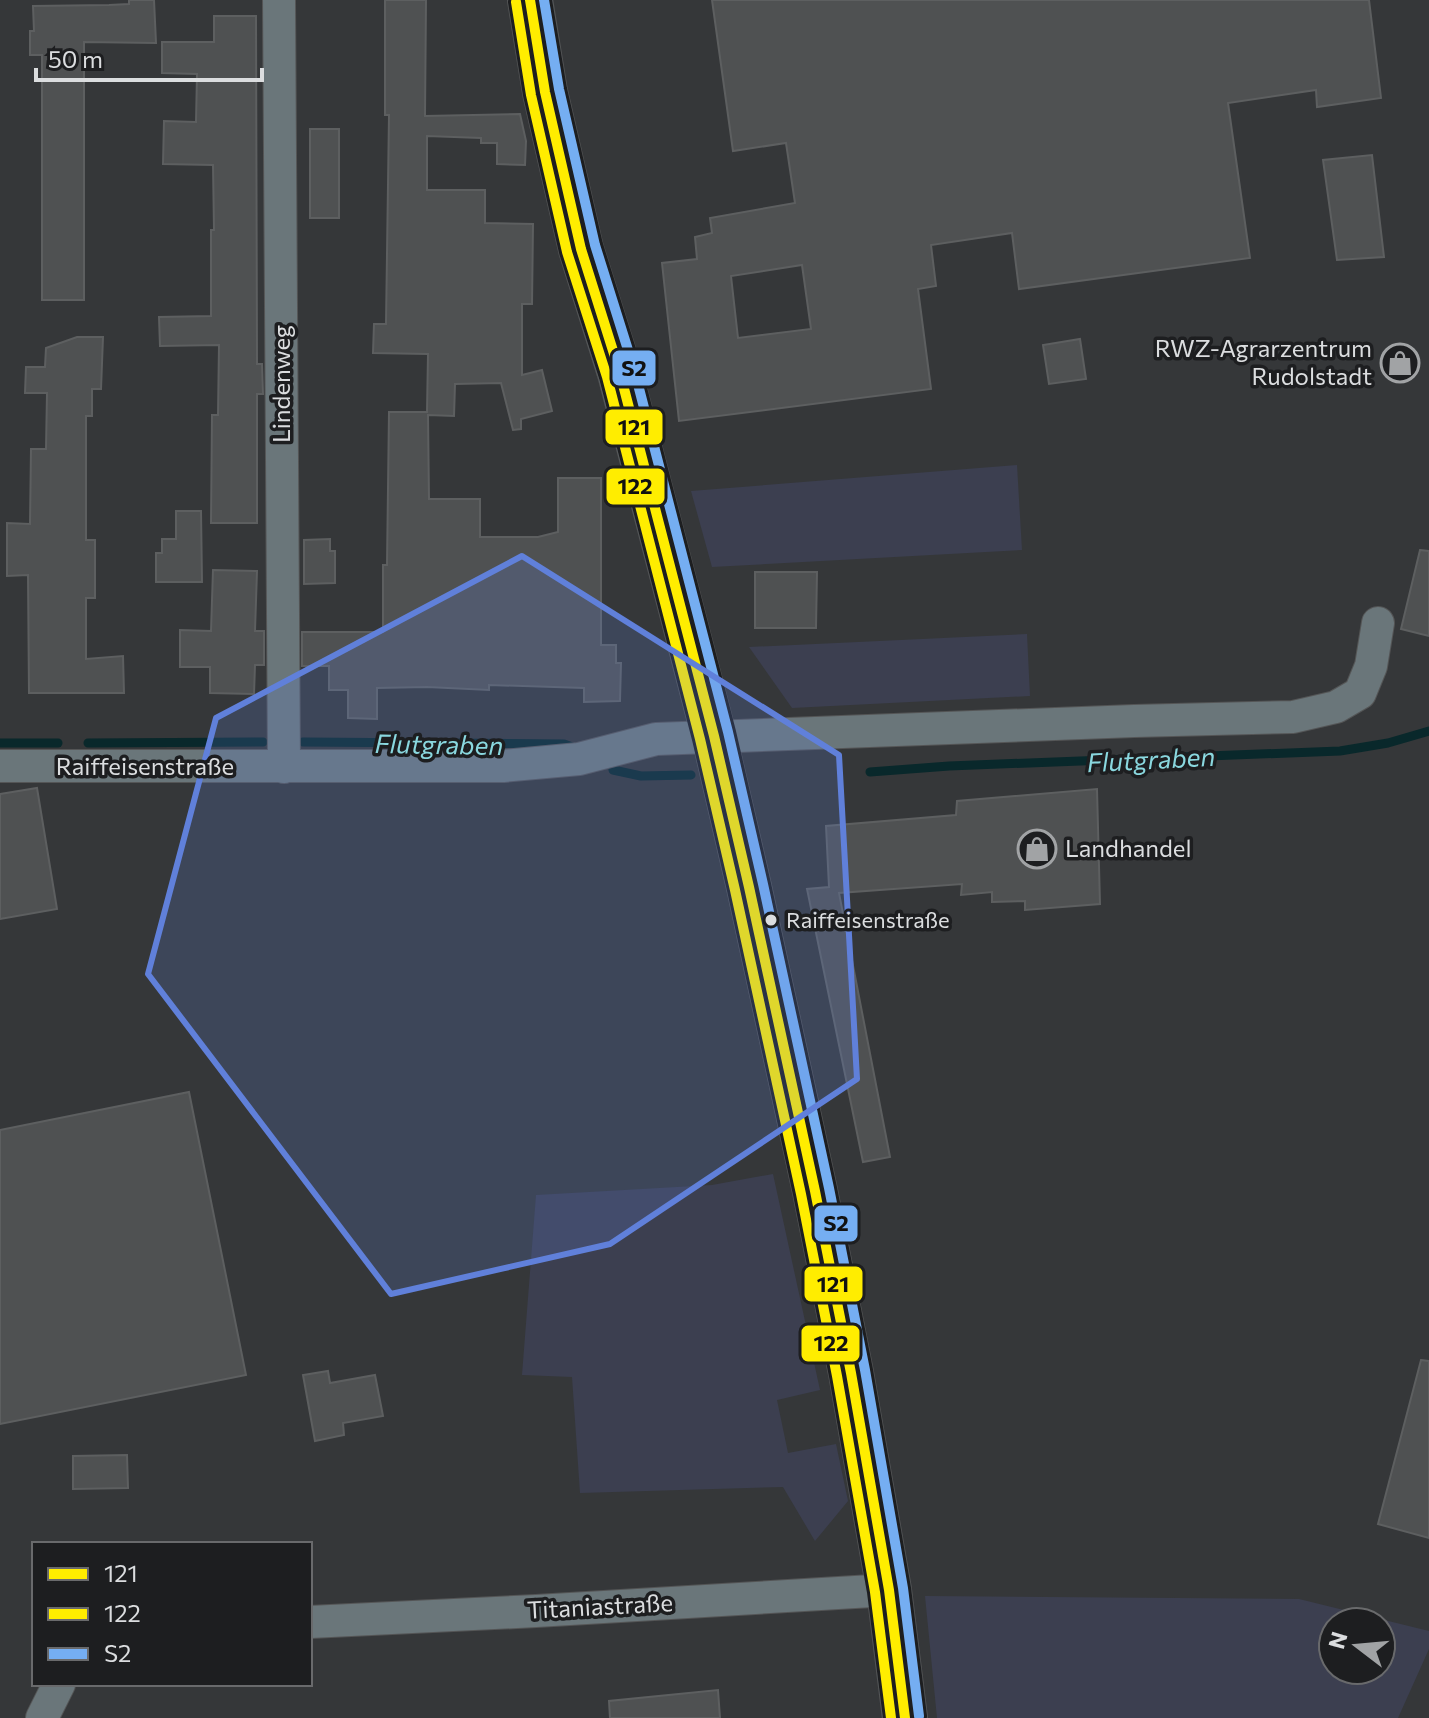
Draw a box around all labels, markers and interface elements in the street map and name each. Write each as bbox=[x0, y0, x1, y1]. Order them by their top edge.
scale bar bbox=[36, 32, 262, 82]
text: 50 m bbox=[48, 44, 103, 73]
street label: Lindenweg bbox=[266, 325, 295, 443]
place label: RWZ-Agrarzentrum Rudolstadt bbox=[1155, 333, 1372, 390]
shop icon: RWZ-Agrarzentrum Rudolstadt bbox=[1379, 342, 1421, 384]
line badge: S2 bbox=[611, 349, 657, 387]
text: S2 bbox=[621, 354, 647, 381]
line badge: 121 bbox=[604, 408, 664, 446]
text: 121 bbox=[618, 413, 650, 440]
line badge: 122 bbox=[605, 467, 666, 506]
text: 122 bbox=[618, 472, 653, 499]
water label: Flutgraben bbox=[375, 727, 504, 760]
water label: Flutgraben bbox=[1086, 740, 1216, 777]
street label: Raiffeisenstraße bbox=[56, 751, 234, 780]
shop icon: Landhandel bbox=[1016, 828, 1058, 870]
place label: Landhandel bbox=[1065, 833, 1192, 862]
place label: Raiffeisenstraße bbox=[786, 906, 950, 933]
marker: Raiffeisenstraße bbox=[763, 912, 779, 928]
line badge: S2 bbox=[813, 1204, 859, 1243]
text: S2 bbox=[823, 1209, 849, 1236]
line badge: 121 bbox=[803, 1265, 864, 1303]
text: 121 bbox=[817, 1270, 849, 1297]
line badge: 122 bbox=[800, 1324, 861, 1363]
text: 122 bbox=[814, 1329, 849, 1356]
legend bbox=[32, 1542, 312, 1686]
text: 121 bbox=[104, 1558, 138, 1587]
street label: Titaniastraße bbox=[526, 1587, 674, 1624]
text: 122 bbox=[104, 1598, 141, 1627]
north arrow bbox=[1317, 1606, 1397, 1686]
text: N bbox=[1322, 1629, 1353, 1652]
text: S2 bbox=[104, 1638, 131, 1667]

